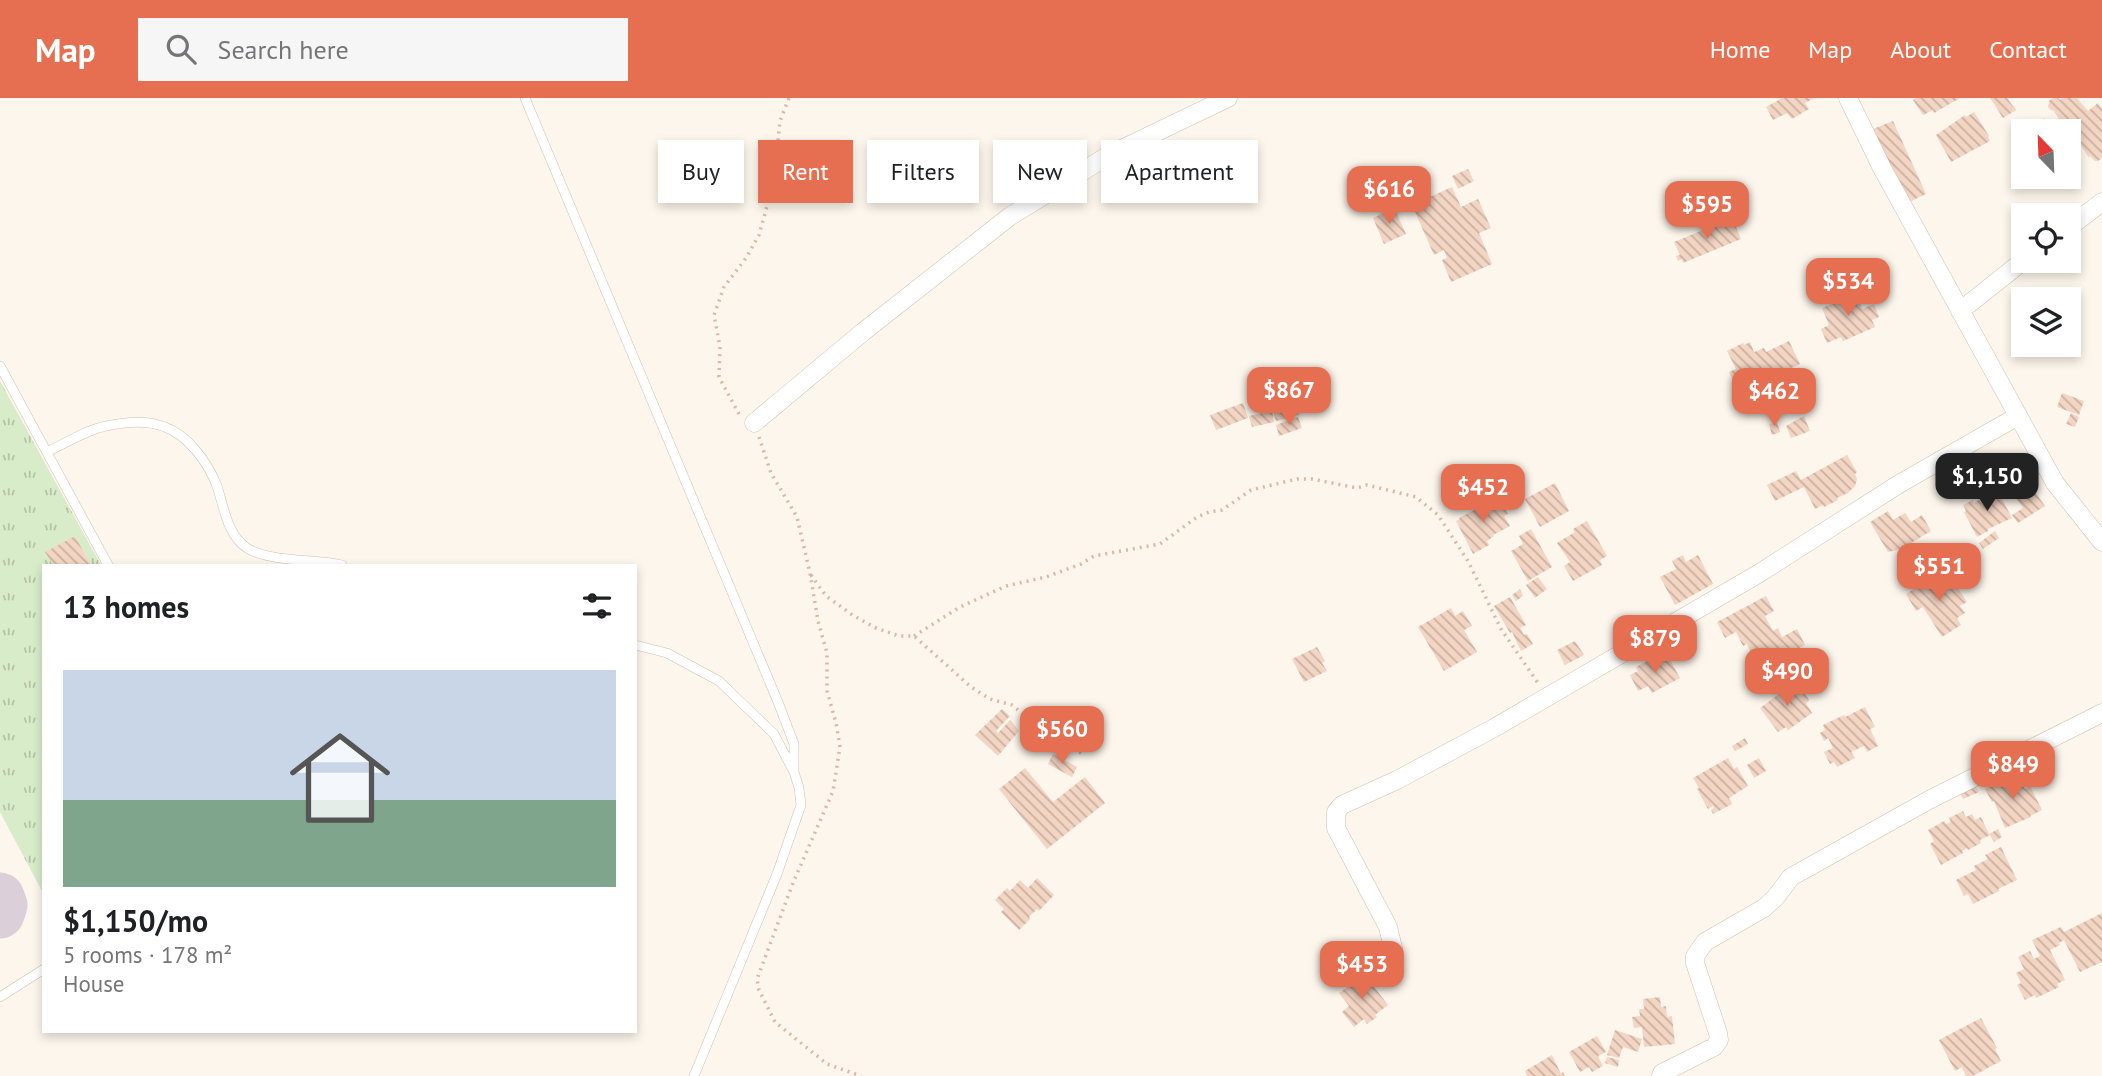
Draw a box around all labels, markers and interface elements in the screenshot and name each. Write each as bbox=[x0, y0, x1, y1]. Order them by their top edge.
search box bbox=[138, 18, 628, 81]
text: Map bbox=[35, 28, 96, 71]
icon: search bbox=[162, 30, 200, 68]
text: Search here bbox=[218, 33, 349, 66]
text: Home bbox=[1710, 34, 1770, 65]
text: Map bbox=[1808, 34, 1852, 65]
text: About bbox=[1890, 34, 1951, 65]
text: Contact bbox=[1989, 34, 2067, 65]
north arrow bbox=[2011, 119, 2081, 189]
map controls bbox=[2011, 119, 2081, 357]
chip: Buy bbox=[658, 140, 744, 203]
chip: Rent bbox=[758, 140, 853, 203]
chip: Filters bbox=[867, 140, 979, 203]
chip: New bbox=[993, 140, 1087, 203]
chip: Apartment bbox=[1101, 140, 1258, 203]
pin: $616 bbox=[1348, 166, 1430, 226]
text: $616 bbox=[1363, 174, 1415, 203]
pin: $595 bbox=[1666, 181, 1748, 241]
text: $595 bbox=[1681, 189, 1733, 218]
button: locate bbox=[2011, 203, 2081, 273]
pin: $534 bbox=[1807, 258, 1889, 318]
text: $534 bbox=[1822, 266, 1874, 295]
button: layers bbox=[2011, 287, 2081, 357]
pin: $867 bbox=[1248, 368, 1330, 427]
pin: $462 bbox=[1733, 368, 1815, 428]
text: $867 bbox=[1263, 375, 1315, 404]
text: $462 bbox=[1748, 376, 1800, 405]
pin: $1,150 bbox=[1930, 454, 2044, 513]
text: $1,150 bbox=[1951, 461, 2023, 490]
pin: $452 bbox=[1442, 464, 1524, 524]
text: $452 bbox=[1457, 472, 1509, 501]
pin: $551 bbox=[1898, 544, 1980, 603]
text: $551 bbox=[1913, 551, 1965, 580]
text: 13 homes bbox=[63, 587, 189, 626]
icon: filters bbox=[578, 587, 616, 625]
pin: $879 bbox=[1614, 616, 1696, 675]
text: $879 bbox=[1629, 623, 1681, 652]
pin: $490 bbox=[1746, 648, 1828, 708]
text: $490 bbox=[1761, 656, 1813, 685]
pin: $560 bbox=[1021, 706, 1103, 766]
text: $560 bbox=[1036, 714, 1088, 743]
icon: home bbox=[277, 715, 403, 841]
pin: $849 bbox=[1972, 742, 2054, 801]
text: $849 bbox=[1987, 749, 2039, 778]
text: $1,150/mo bbox=[63, 901, 208, 940]
text: 5 rooms · 178 m² bbox=[63, 940, 232, 969]
pin: $453 bbox=[1321, 942, 1403, 1001]
text: $453 bbox=[1336, 949, 1388, 978]
text: House bbox=[63, 969, 125, 998]

